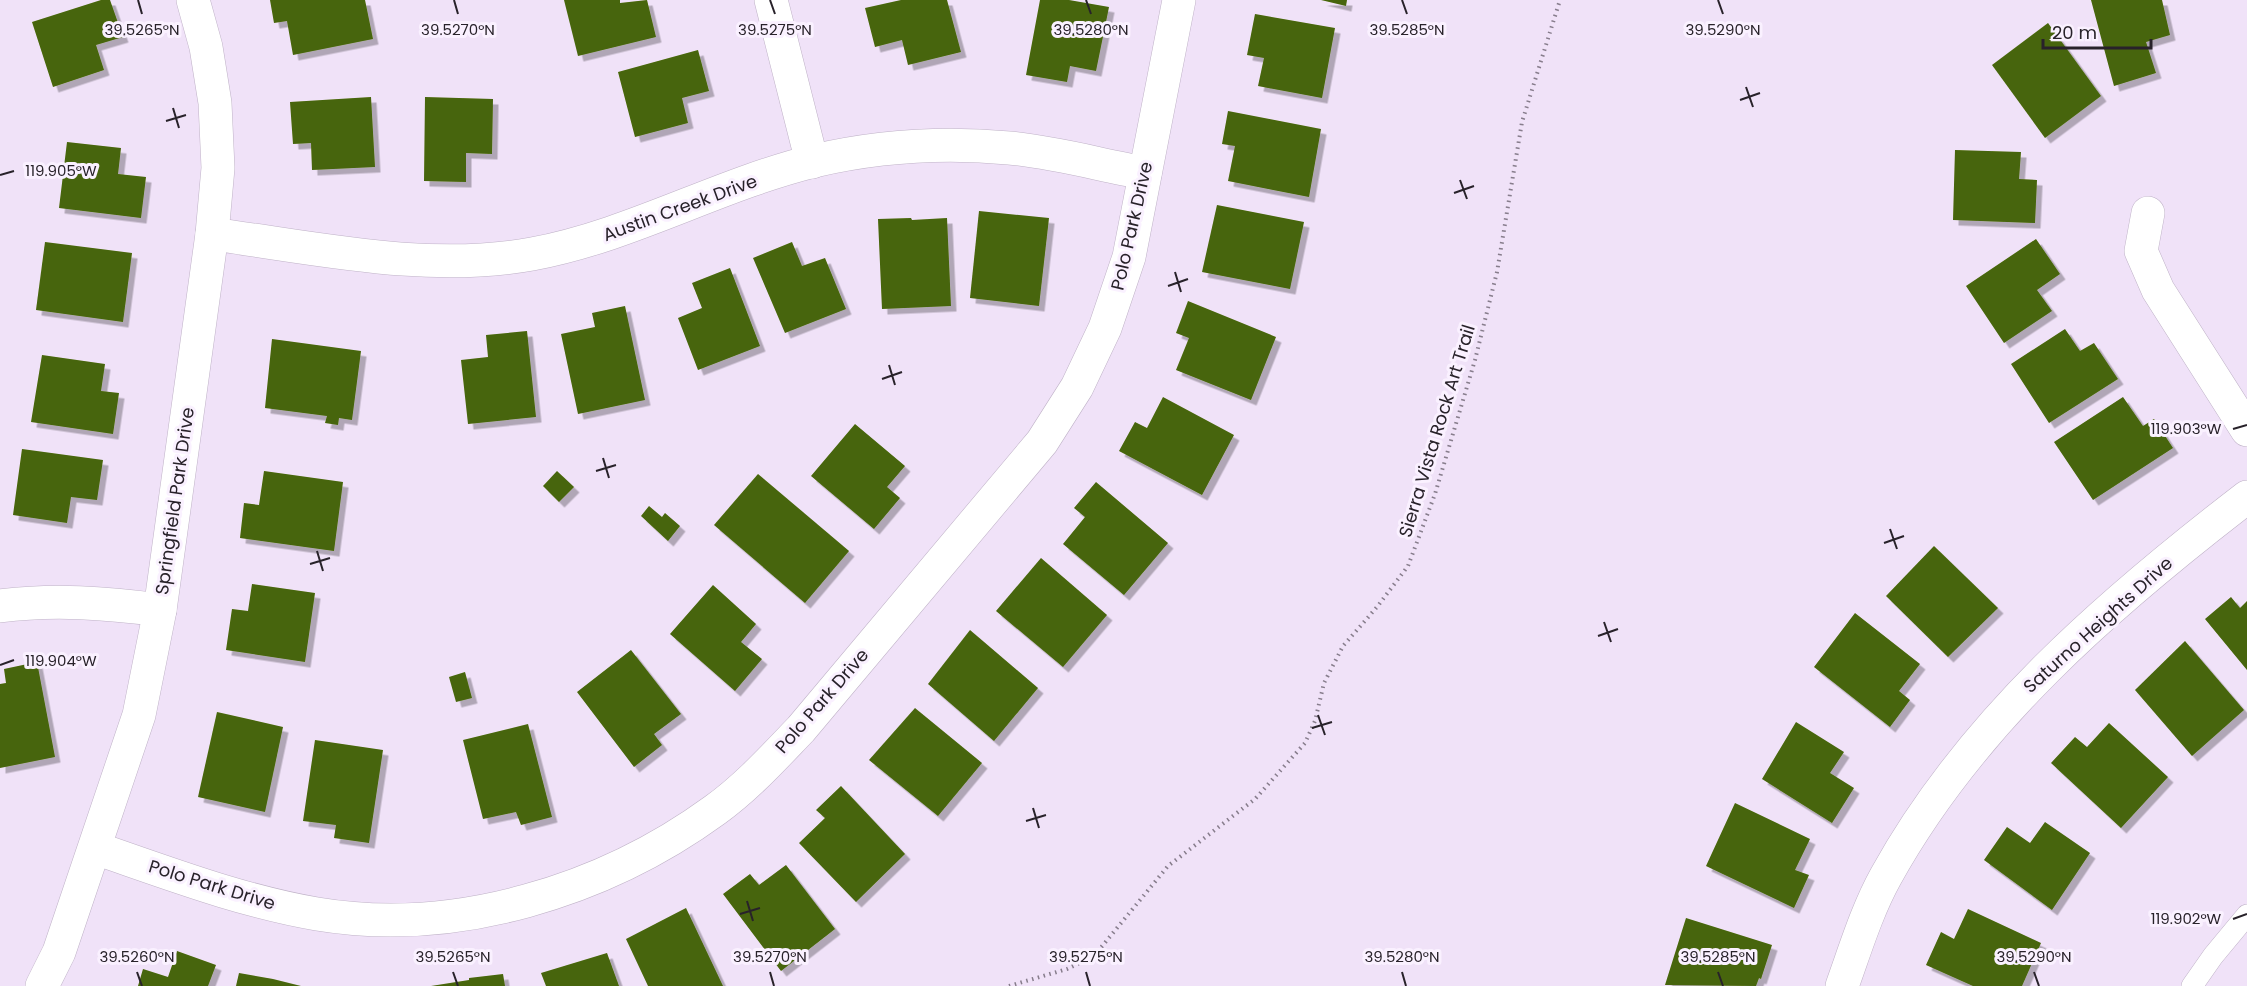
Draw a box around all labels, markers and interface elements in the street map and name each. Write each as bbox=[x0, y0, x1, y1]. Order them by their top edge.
scale bar bbox=[2043, 12, 2151, 50]
text: 39.5265°N bbox=[104, 19, 180, 40]
text: 39.5270°N bbox=[421, 19, 495, 40]
text: 39.5275°N bbox=[738, 19, 812, 40]
text: 39.5280°N bbox=[1053, 19, 1129, 40]
text: 39.5285°N bbox=[1369, 19, 1445, 40]
text: 39.5290°N bbox=[1685, 19, 1761, 40]
text: 20 m bbox=[2052, 20, 2097, 45]
street label: Polo Park Drive bbox=[1105, 159, 1158, 293]
text: 119.905°W bbox=[25, 160, 97, 181]
street label: Austin Creek Drive bbox=[599, 168, 760, 247]
street label: Sierra Vista Rock Art Trail bbox=[1392, 321, 1481, 540]
street label: Springfield Park Drive bbox=[149, 406, 200, 596]
text: 119.903°W bbox=[2151, 418, 2222, 439]
street label: Saturno Heights Drive bbox=[2018, 551, 2178, 698]
street label: Polo Park Drive bbox=[769, 643, 874, 758]
text: 119.904°W bbox=[25, 650, 97, 671]
street label: Polo Park Drive bbox=[146, 853, 279, 916]
text: 119.902°W bbox=[2151, 908, 2222, 929]
text: 39.5260°N bbox=[99, 946, 175, 967]
text: 39.5265°N bbox=[415, 946, 491, 967]
text: 39.5270°N bbox=[733, 946, 807, 967]
text: 39.5275°N bbox=[1049, 946, 1123, 967]
text: 39.5280°N bbox=[1364, 946, 1440, 967]
text: 39.5285°N bbox=[1680, 946, 1756, 967]
text: 39.5290°N bbox=[1996, 946, 2072, 967]

